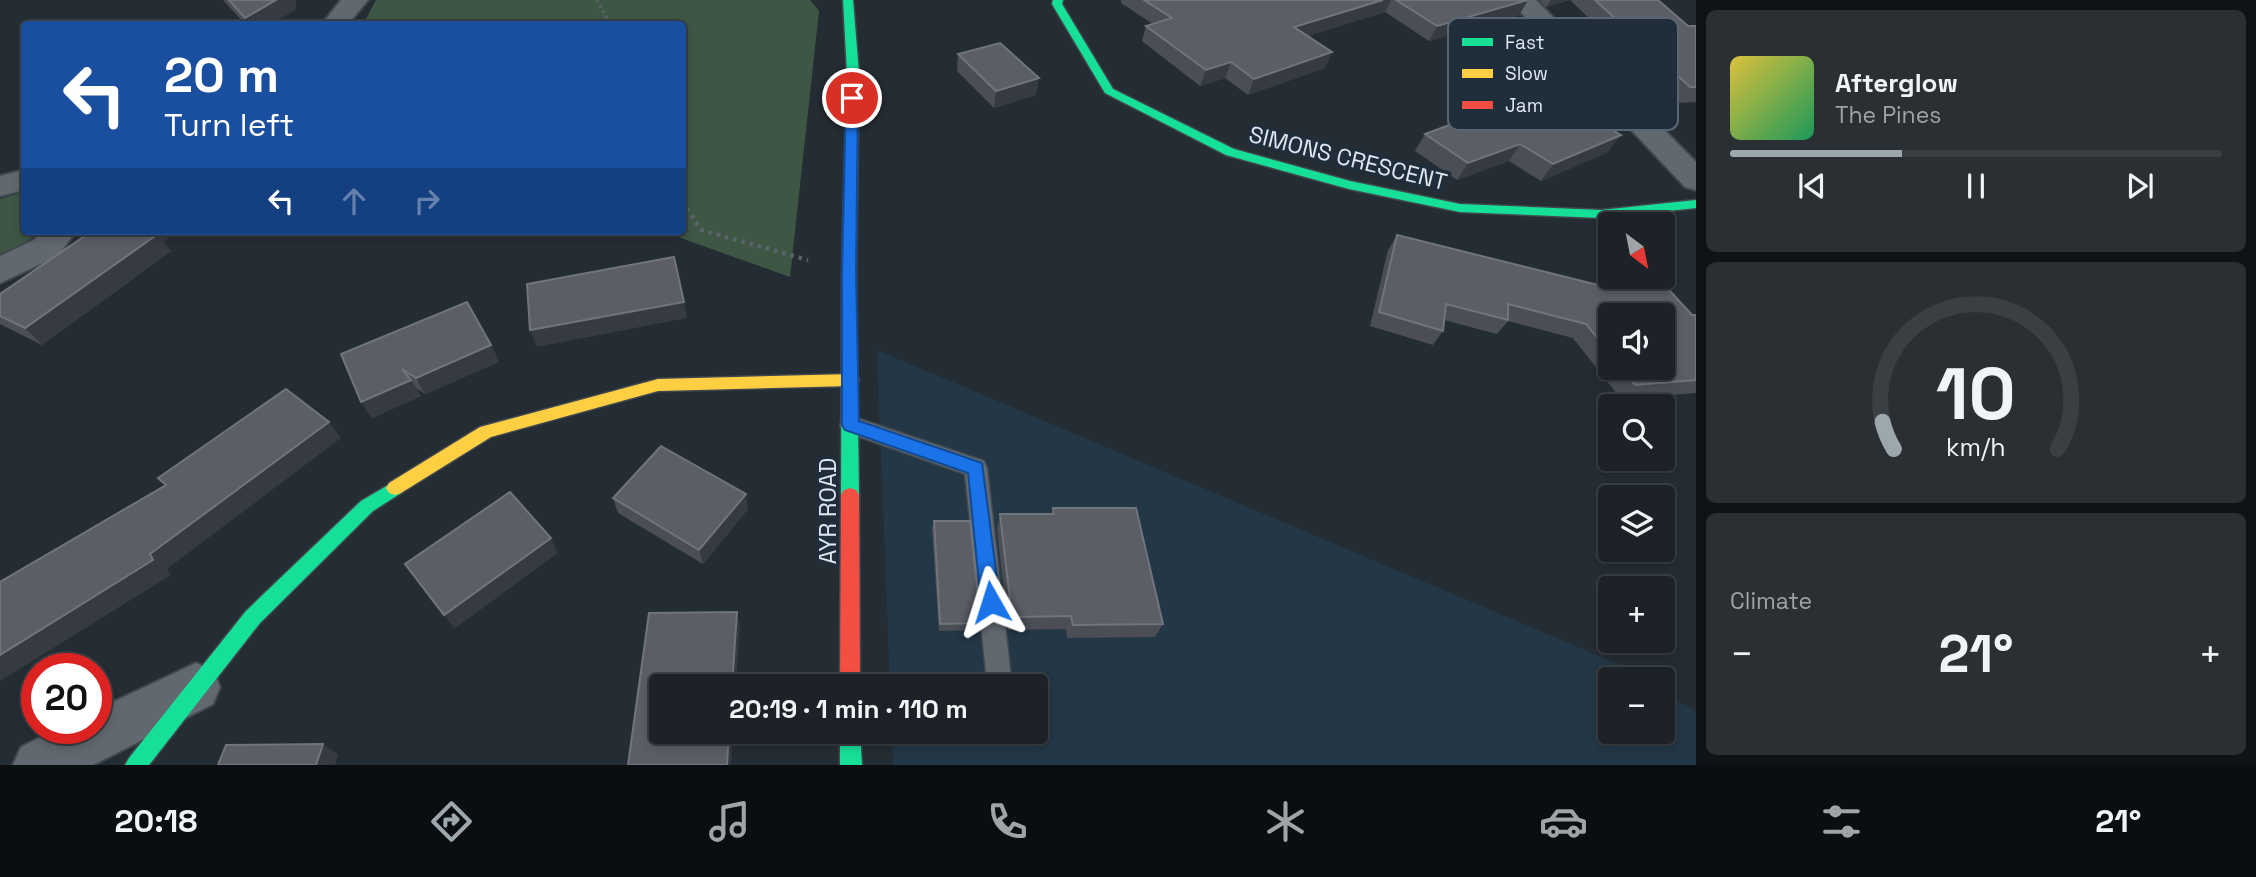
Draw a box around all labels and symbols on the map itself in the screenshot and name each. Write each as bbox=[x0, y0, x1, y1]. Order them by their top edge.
legend bbox=[1448, 18, 1678, 130]
text: Fast bbox=[1505, 30, 1545, 55]
text: Slow bbox=[1505, 61, 1548, 86]
pin bbox=[822, 68, 882, 128]
text: Jam bbox=[1505, 93, 1543, 118]
street label: SIMONS CRESCENT bbox=[1246, 119, 1450, 197]
north arrow bbox=[1598, 212, 1675, 289]
street label: AYR ROAD bbox=[813, 458, 843, 564]
position arrow bbox=[954, 565, 1028, 639]
speed limit sign: 20 bbox=[21, 653, 112, 744]

